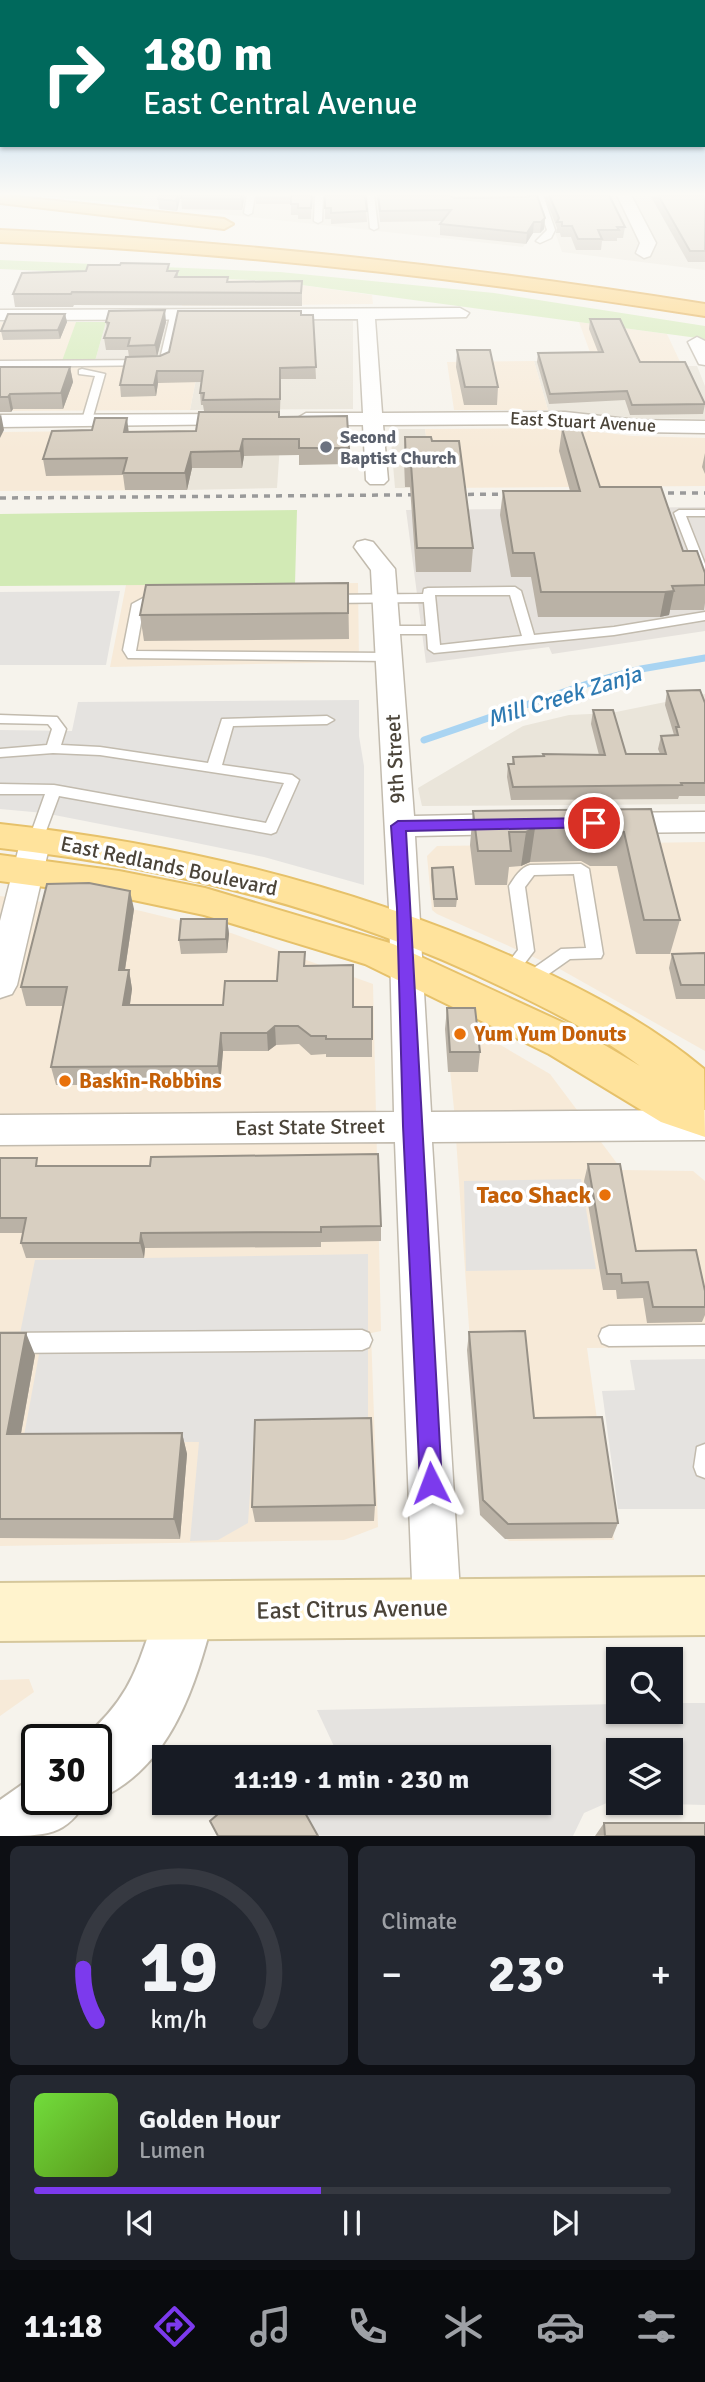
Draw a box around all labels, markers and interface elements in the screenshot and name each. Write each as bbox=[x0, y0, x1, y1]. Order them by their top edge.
text: 180 m bbox=[143, 24, 273, 84]
icon: right bbox=[28, 28, 119, 119]
text: East Central Avenue bbox=[143, 84, 417, 123]
street label: East Stuart Avenue bbox=[509, 407, 657, 437]
place label: Second Baptist Church bbox=[340, 426, 457, 469]
marker: Second Baptist Church bbox=[318, 439, 334, 455]
water label: Mill Creek Zanja bbox=[484, 659, 646, 734]
street label: 9th Street bbox=[380, 714, 410, 804]
pin bbox=[564, 793, 624, 853]
icon: arrive bbox=[575, 804, 613, 842]
street label: East Redlands Boulevard bbox=[58, 830, 280, 902]
place label: Yum Yum Donuts bbox=[473, 1021, 626, 1047]
marker: Yum Yum Donuts bbox=[452, 1026, 468, 1042]
place label: Baskin-Robbins bbox=[79, 1068, 222, 1094]
marker: Baskin-Robbins bbox=[57, 1073, 73, 1089]
street label: East State Street bbox=[235, 1113, 385, 1141]
place label: Taco Shack bbox=[477, 1180, 591, 1210]
marker: Taco Shack bbox=[597, 1187, 613, 1203]
position arrow bbox=[394, 1446, 468, 1520]
street label: East Citrus Avenue bbox=[256, 1592, 448, 1626]
map controls bbox=[606, 1647, 683, 1815]
button: search bbox=[606, 1647, 683, 1724]
speed limit sign: 30 bbox=[21, 1724, 112, 1815]
button: layers bbox=[606, 1738, 683, 1815]
text: 11:19 · 1 min · 230 m bbox=[234, 1764, 469, 1796]
text: Climate bbox=[382, 1907, 457, 1936]
text: 19 bbox=[139, 1924, 218, 2013]
text: 23° bbox=[488, 1942, 565, 2006]
text: − bbox=[382, 1951, 402, 1998]
text: + bbox=[650, 1951, 671, 1998]
text: km/h bbox=[150, 2004, 207, 2035]
text: Golden Hour bbox=[139, 2104, 280, 2136]
text: Lumen bbox=[139, 2136, 205, 2165]
icon: previous bbox=[121, 2204, 159, 2242]
icon: pause bbox=[333, 2204, 371, 2242]
icon: next bbox=[546, 2204, 584, 2242]
icon: directions bbox=[150, 2302, 199, 2351]
icon: music bbox=[246, 2302, 295, 2351]
icon: phone bbox=[343, 2302, 392, 2351]
icon: climate bbox=[439, 2302, 488, 2351]
icon: car bbox=[536, 2302, 585, 2351]
icon: filters bbox=[632, 2302, 681, 2351]
text: 11:18 bbox=[24, 2307, 102, 2346]

